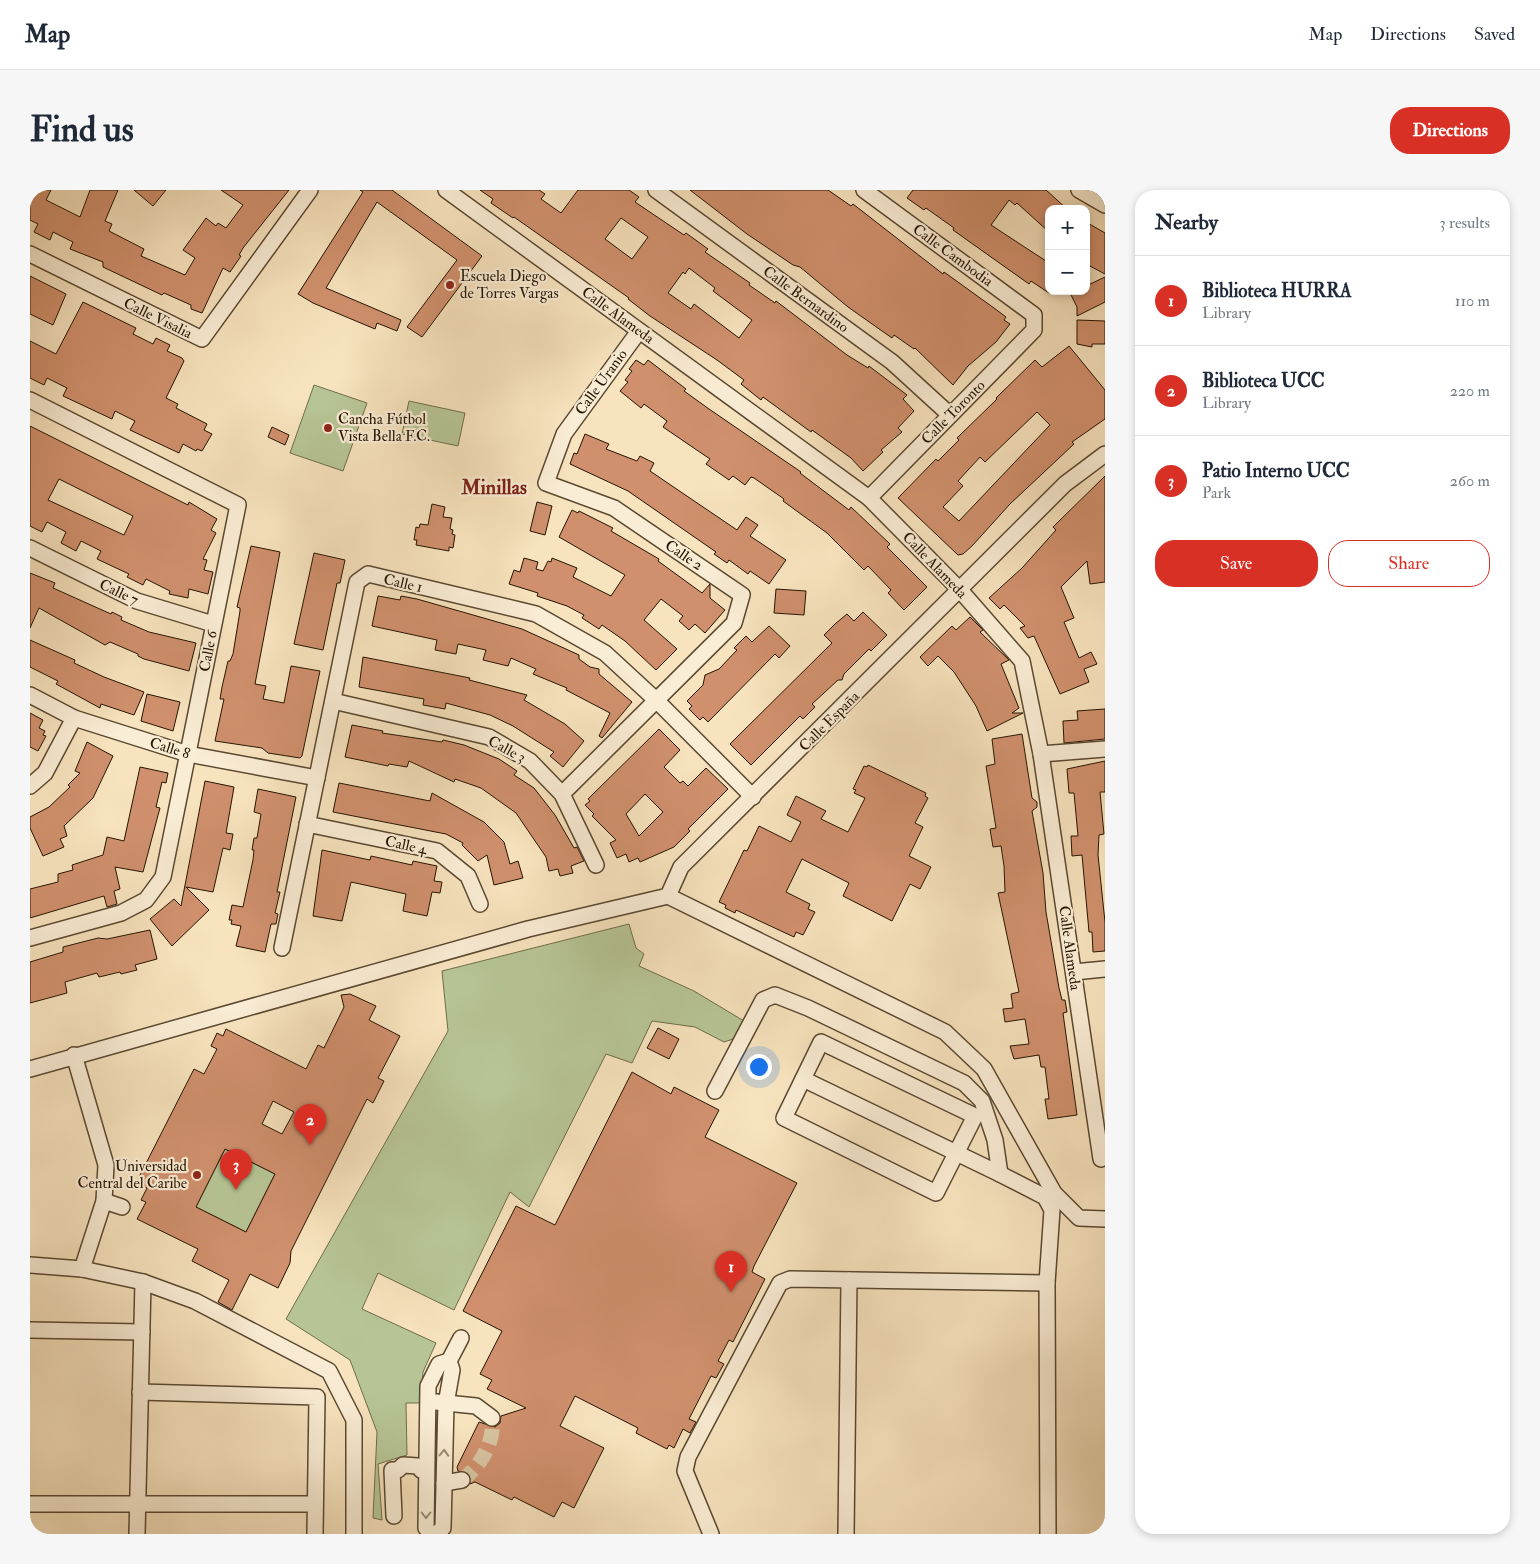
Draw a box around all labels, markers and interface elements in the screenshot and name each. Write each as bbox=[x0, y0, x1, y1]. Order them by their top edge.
text: Map bbox=[25, 19, 70, 50]
text: Map bbox=[1309, 23, 1342, 46]
text: Directions bbox=[1370, 23, 1446, 46]
text: Saved bbox=[1474, 23, 1515, 46]
button: Directions bbox=[1390, 107, 1510, 154]
text: Find us bbox=[30, 108, 134, 152]
map controls bbox=[1045, 205, 1090, 295]
button: + bbox=[1045, 205, 1090, 250]
text: Nearby bbox=[1155, 209, 1218, 236]
text: 3 results bbox=[1439, 213, 1490, 233]
street label: Calle Cambodia bbox=[909, 220, 997, 291]
button: − bbox=[1045, 250, 1090, 295]
street label: Calle Bernardino bbox=[759, 262, 852, 337]
place label: Escuela Diego de Torres Vargas bbox=[460, 267, 559, 303]
marker: Escuela Diego de Torres Vargas bbox=[444, 279, 456, 291]
text: Biblioteca HURRA bbox=[1202, 279, 1352, 303]
street label: Calle Alameda bbox=[578, 283, 658, 349]
text: 1 bbox=[1168, 291, 1174, 311]
text: 110 m bbox=[1455, 291, 1490, 311]
street label: Calle Visalia bbox=[120, 294, 196, 344]
text: Library bbox=[1202, 303, 1251, 323]
street label: Calle Uranio bbox=[571, 346, 632, 419]
text: Biblioteca UCC bbox=[1202, 369, 1325, 393]
street label: Calle Toronto bbox=[917, 376, 989, 448]
text: 2 bbox=[1167, 381, 1175, 401]
text: 220 m bbox=[1450, 381, 1490, 401]
text: Library bbox=[1202, 393, 1251, 413]
place label: Cancha Fútbol Vista Bella F.C. bbox=[338, 410, 430, 446]
marker: Cancha Fútbol Vista Bella F.C. bbox=[322, 422, 334, 434]
text: Patio Interno UCC bbox=[1202, 459, 1350, 483]
text: 3 bbox=[1168, 471, 1174, 491]
text: 260 m bbox=[1450, 471, 1490, 491]
district label: Minillas bbox=[460, 475, 527, 500]
text: Park bbox=[1202, 483, 1231, 503]
street label: Calle Alameda bbox=[898, 528, 972, 603]
street label: Calle 2 bbox=[661, 536, 707, 575]
button: Save bbox=[1155, 540, 1318, 587]
button: Share bbox=[1328, 540, 1490, 587]
street label: Calle 1 bbox=[382, 570, 424, 597]
street label: Calle 7 bbox=[96, 575, 142, 610]
street label: Calle 6 bbox=[195, 627, 222, 673]
street label: Calle España bbox=[795, 687, 865, 756]
street label: Calle 3 bbox=[485, 732, 529, 767]
street label: Calle 8 bbox=[147, 733, 192, 764]
street label: Calle 4 bbox=[383, 832, 429, 859]
street label: Calle Alameda bbox=[1054, 905, 1085, 992]
your location bbox=[746, 1054, 772, 1080]
pin: 2 bbox=[294, 1104, 326, 1145]
pin: 3 bbox=[220, 1149, 252, 1190]
place label: Universidad Central del Caribe bbox=[78, 1157, 188, 1193]
marker: Universidad Central del Caribe bbox=[191, 1169, 203, 1181]
pin: 1 bbox=[715, 1251, 747, 1292]
one-way arrow bbox=[439, 1449, 449, 1456]
one-way arrow bbox=[421, 1512, 431, 1519]

